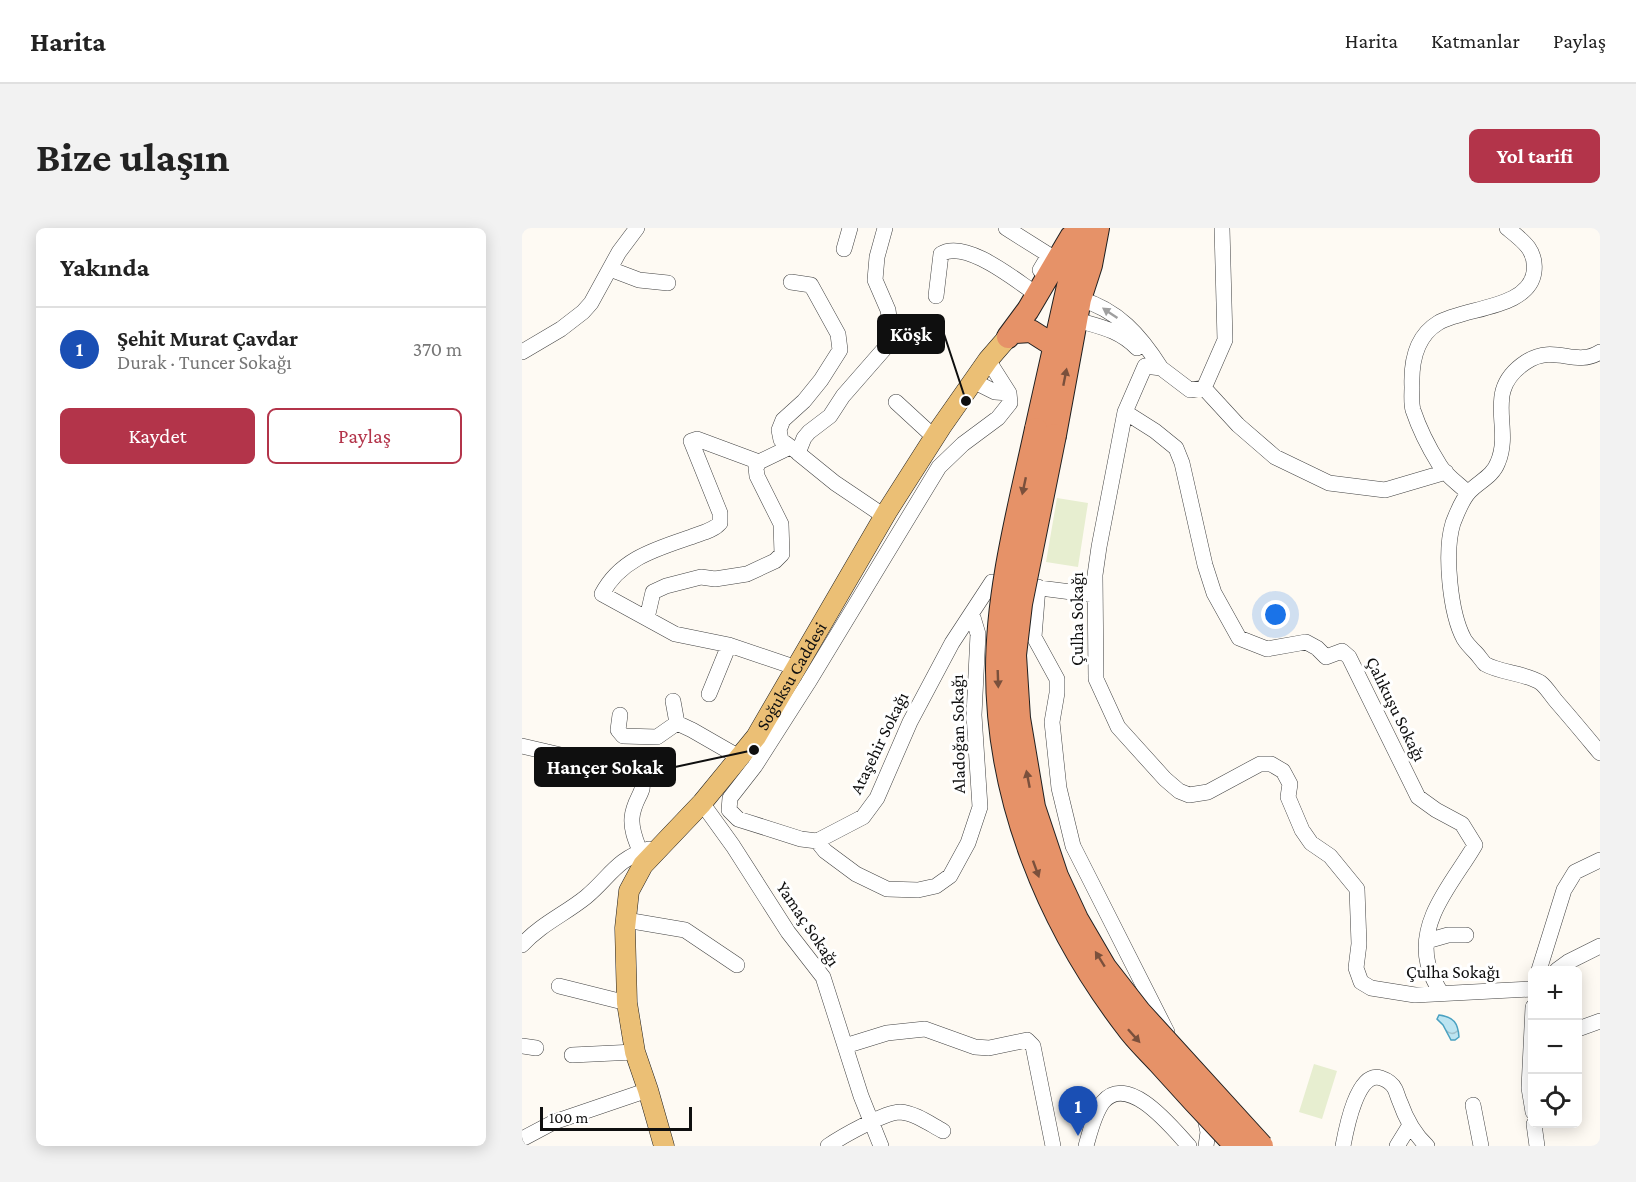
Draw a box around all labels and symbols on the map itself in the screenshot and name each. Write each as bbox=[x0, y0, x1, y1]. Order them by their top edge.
one-way arrow bbox=[1103, 307, 1119, 319]
callout: Köşk bbox=[878, 315, 944, 353]
text: Köşk bbox=[890, 323, 933, 345]
one-way arrow bbox=[1061, 368, 1070, 387]
one-way arrow bbox=[1019, 477, 1028, 496]
street label: Çulha Sokağı bbox=[1067, 572, 1087, 666]
your location bbox=[1261, 600, 1290, 629]
street label: Soğuksu Caddesi bbox=[752, 618, 831, 734]
street label: Çalıkuşu Sokağı bbox=[1362, 653, 1430, 765]
one-way arrow bbox=[993, 669, 1002, 688]
street label: Aladoğan Sokağı bbox=[947, 674, 969, 794]
street label: Ataşehir Sokağı bbox=[846, 688, 912, 797]
callout: Hançer Sokak bbox=[535, 748, 675, 786]
text: Hançer Sokak bbox=[547, 756, 665, 778]
one-way arrow bbox=[1023, 769, 1032, 788]
one-way arrow bbox=[1032, 860, 1042, 878]
street label: Yamaç Sokağı bbox=[772, 878, 844, 970]
one-way arrow bbox=[1095, 951, 1106, 967]
street label: Çulha Sokağı bbox=[1406, 962, 1500, 982]
one-way arrow bbox=[1127, 1029, 1141, 1043]
pin: 1 bbox=[1058, 1086, 1098, 1136]
scale bar bbox=[540, 1104, 692, 1132]

